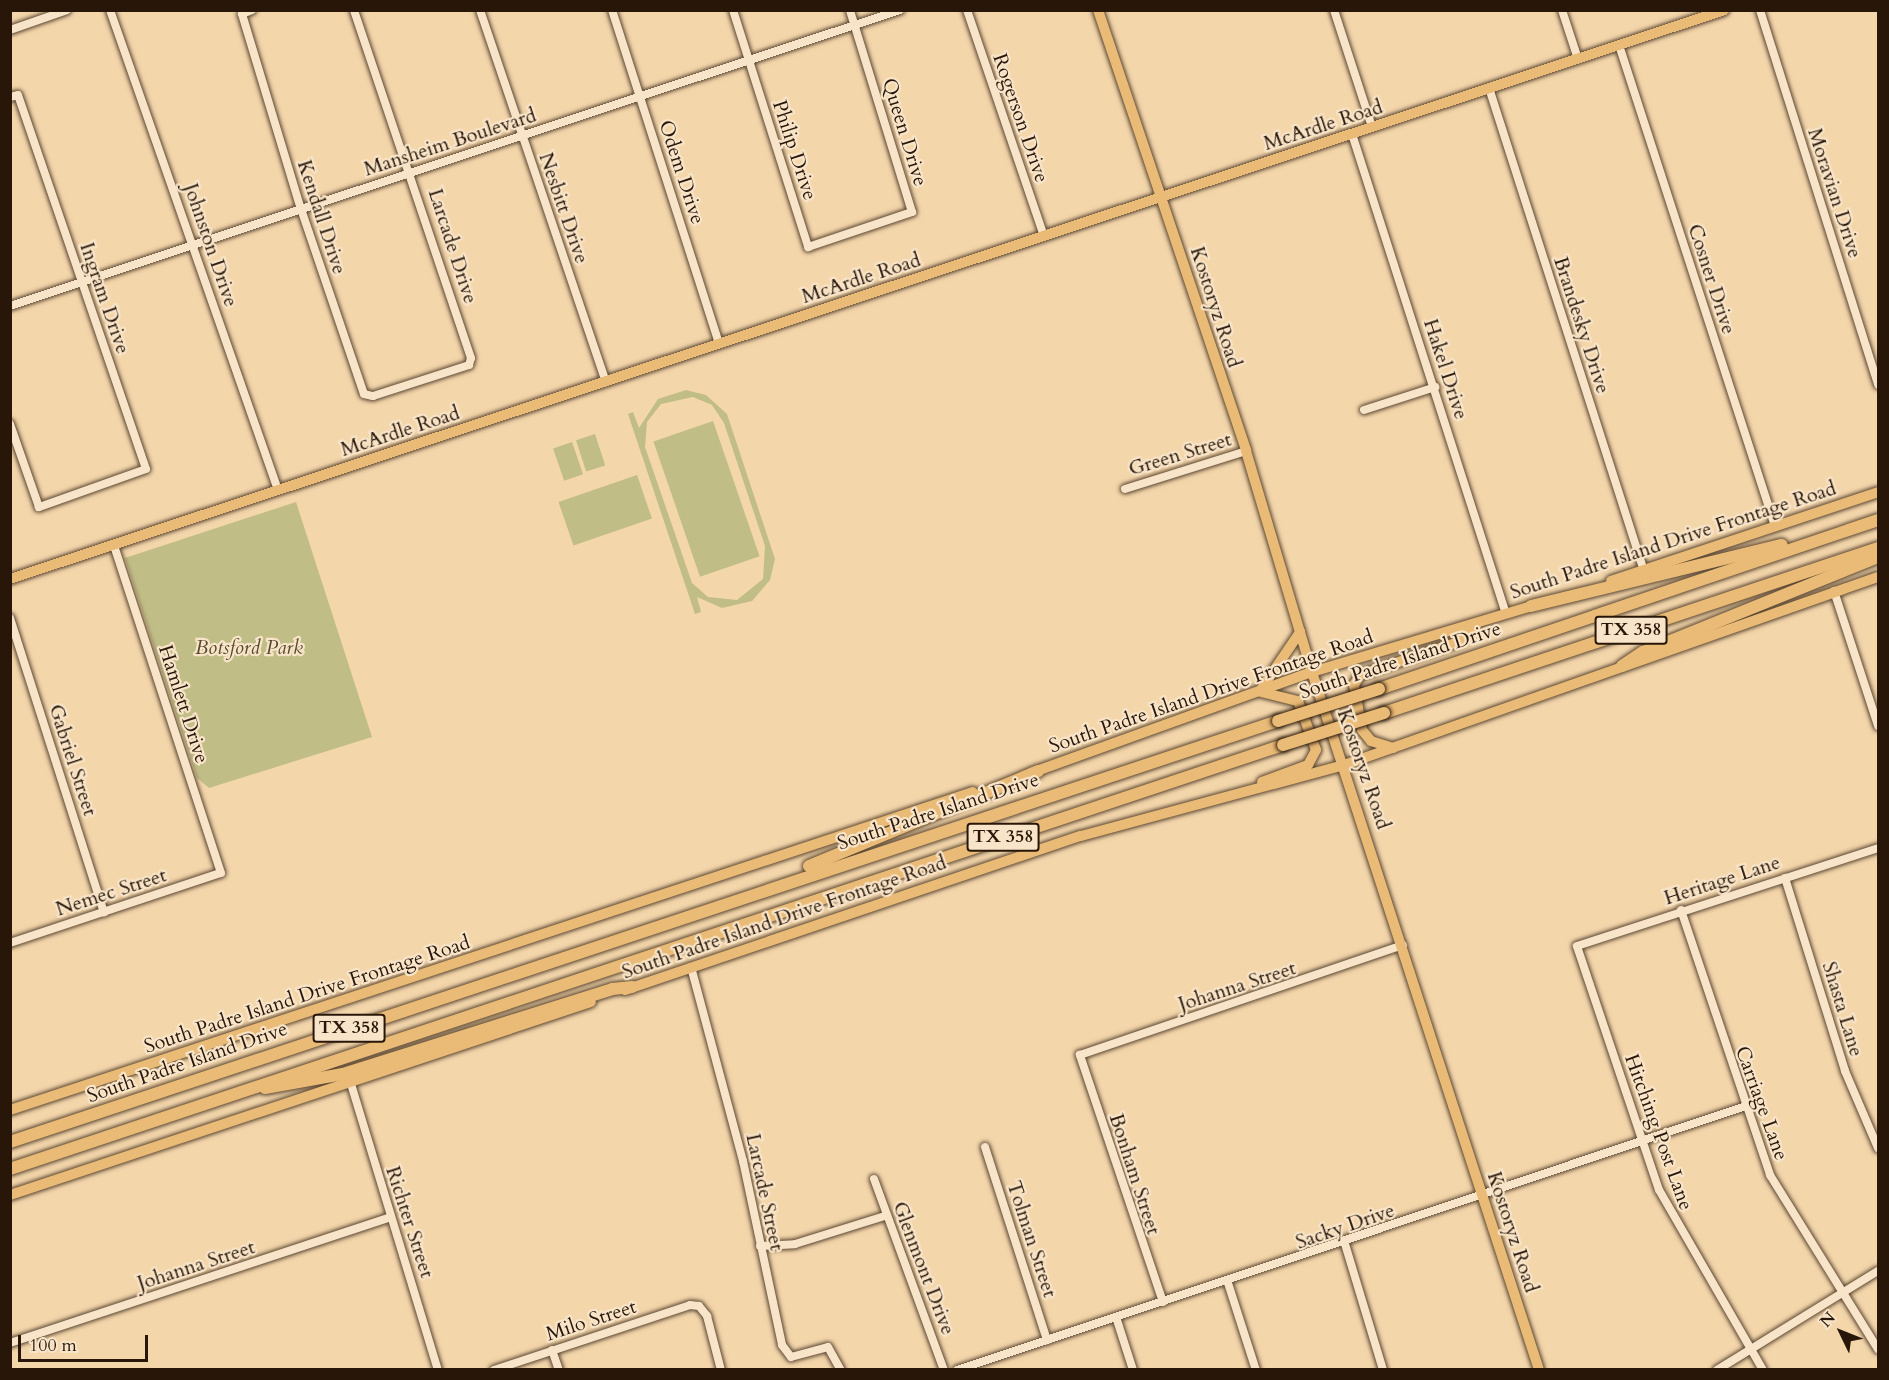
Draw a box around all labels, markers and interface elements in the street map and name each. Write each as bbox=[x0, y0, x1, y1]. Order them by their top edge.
street label: Rogerson Drive bbox=[988, 50, 1054, 186]
street label: Queen Drive bbox=[877, 75, 933, 189]
street label: McArdle Road bbox=[1261, 94, 1385, 156]
street label: Philip Drive bbox=[768, 97, 822, 203]
street label: Mansheim Boulevard bbox=[361, 103, 539, 181]
street label: Odem Drive bbox=[654, 117, 710, 227]
street label: Moravian Drive bbox=[1803, 125, 1867, 261]
street label: Nesbitt Drive bbox=[534, 149, 594, 267]
street label: Kendall Drive bbox=[292, 157, 352, 277]
street label: Johnston Drive bbox=[179, 180, 243, 310]
street label: Larcade Drive bbox=[423, 186, 483, 306]
street label: Cosner Drive bbox=[1683, 221, 1741, 337]
street label: Ingram Drive bbox=[75, 239, 135, 357]
street label: Kostoryz Road bbox=[1185, 244, 1247, 370]
street label: McArdle Road bbox=[799, 247, 923, 309]
street label: Brandesky Drive bbox=[1549, 254, 1615, 396]
street label: Hakel Drive bbox=[1419, 316, 1473, 422]
street label: McArdle Road bbox=[338, 400, 462, 462]
street label: Green Street bbox=[1126, 427, 1234, 481]
street label: South Padre Island Drive Frontage Road bbox=[1507, 476, 1839, 604]
road number: TX 358 bbox=[1594, 615, 1668, 645]
street label: South Padre Island Drive bbox=[1296, 616, 1504, 704]
street label: South Padre Island Drive Frontage Road bbox=[1046, 624, 1376, 758]
park label: Botsford Park bbox=[195, 635, 303, 659]
street label: Hamlett Drive bbox=[154, 642, 214, 766]
street label: Gabriel Street bbox=[44, 701, 102, 819]
street label: Kostoryz Road bbox=[1332, 706, 1396, 832]
street label: South Padre Island Drive bbox=[834, 767, 1042, 855]
road number: TX 358 bbox=[966, 822, 1040, 852]
street label: South Padre Island Drive Frontage Road bbox=[619, 850, 949, 984]
street label: Heritage Lane bbox=[1661, 850, 1783, 910]
street label: Nemec Street bbox=[53, 863, 169, 921]
street label: South Padre Island Drive Frontage Road bbox=[141, 930, 473, 1058]
street label: Johanna Street bbox=[1175, 956, 1299, 1016]
street label: Shasta Lane bbox=[1817, 959, 1869, 1059]
road number: TX 358 bbox=[312, 1013, 386, 1043]
street label: South Padre Island Drive bbox=[84, 1016, 290, 1108]
street label: Carriage Lane bbox=[1730, 1043, 1794, 1163]
street label: Hitching Post Lane bbox=[1620, 1051, 1698, 1213]
street label: Bonham Street bbox=[1104, 1110, 1166, 1238]
street label: Larcade Street bbox=[741, 1131, 789, 1253]
street label: Richter Street bbox=[381, 1163, 439, 1281]
street label: Kostoryz Road bbox=[1482, 1169, 1544, 1295]
street label: Tolman Street bbox=[1002, 1178, 1062, 1300]
street label: Glenmont Drive bbox=[888, 1198, 960, 1338]
street label: Sacky Drive bbox=[1292, 1198, 1398, 1254]
street label: Johanna Street bbox=[134, 1235, 258, 1295]
street label: Milo Street bbox=[543, 1294, 639, 1346]
north arrow bbox=[1811, 1302, 1871, 1362]
text: N bbox=[1815, 1307, 1841, 1332]
scale bar bbox=[21, 1323, 152, 1361]
text: 100 m bbox=[29, 1333, 77, 1358]

